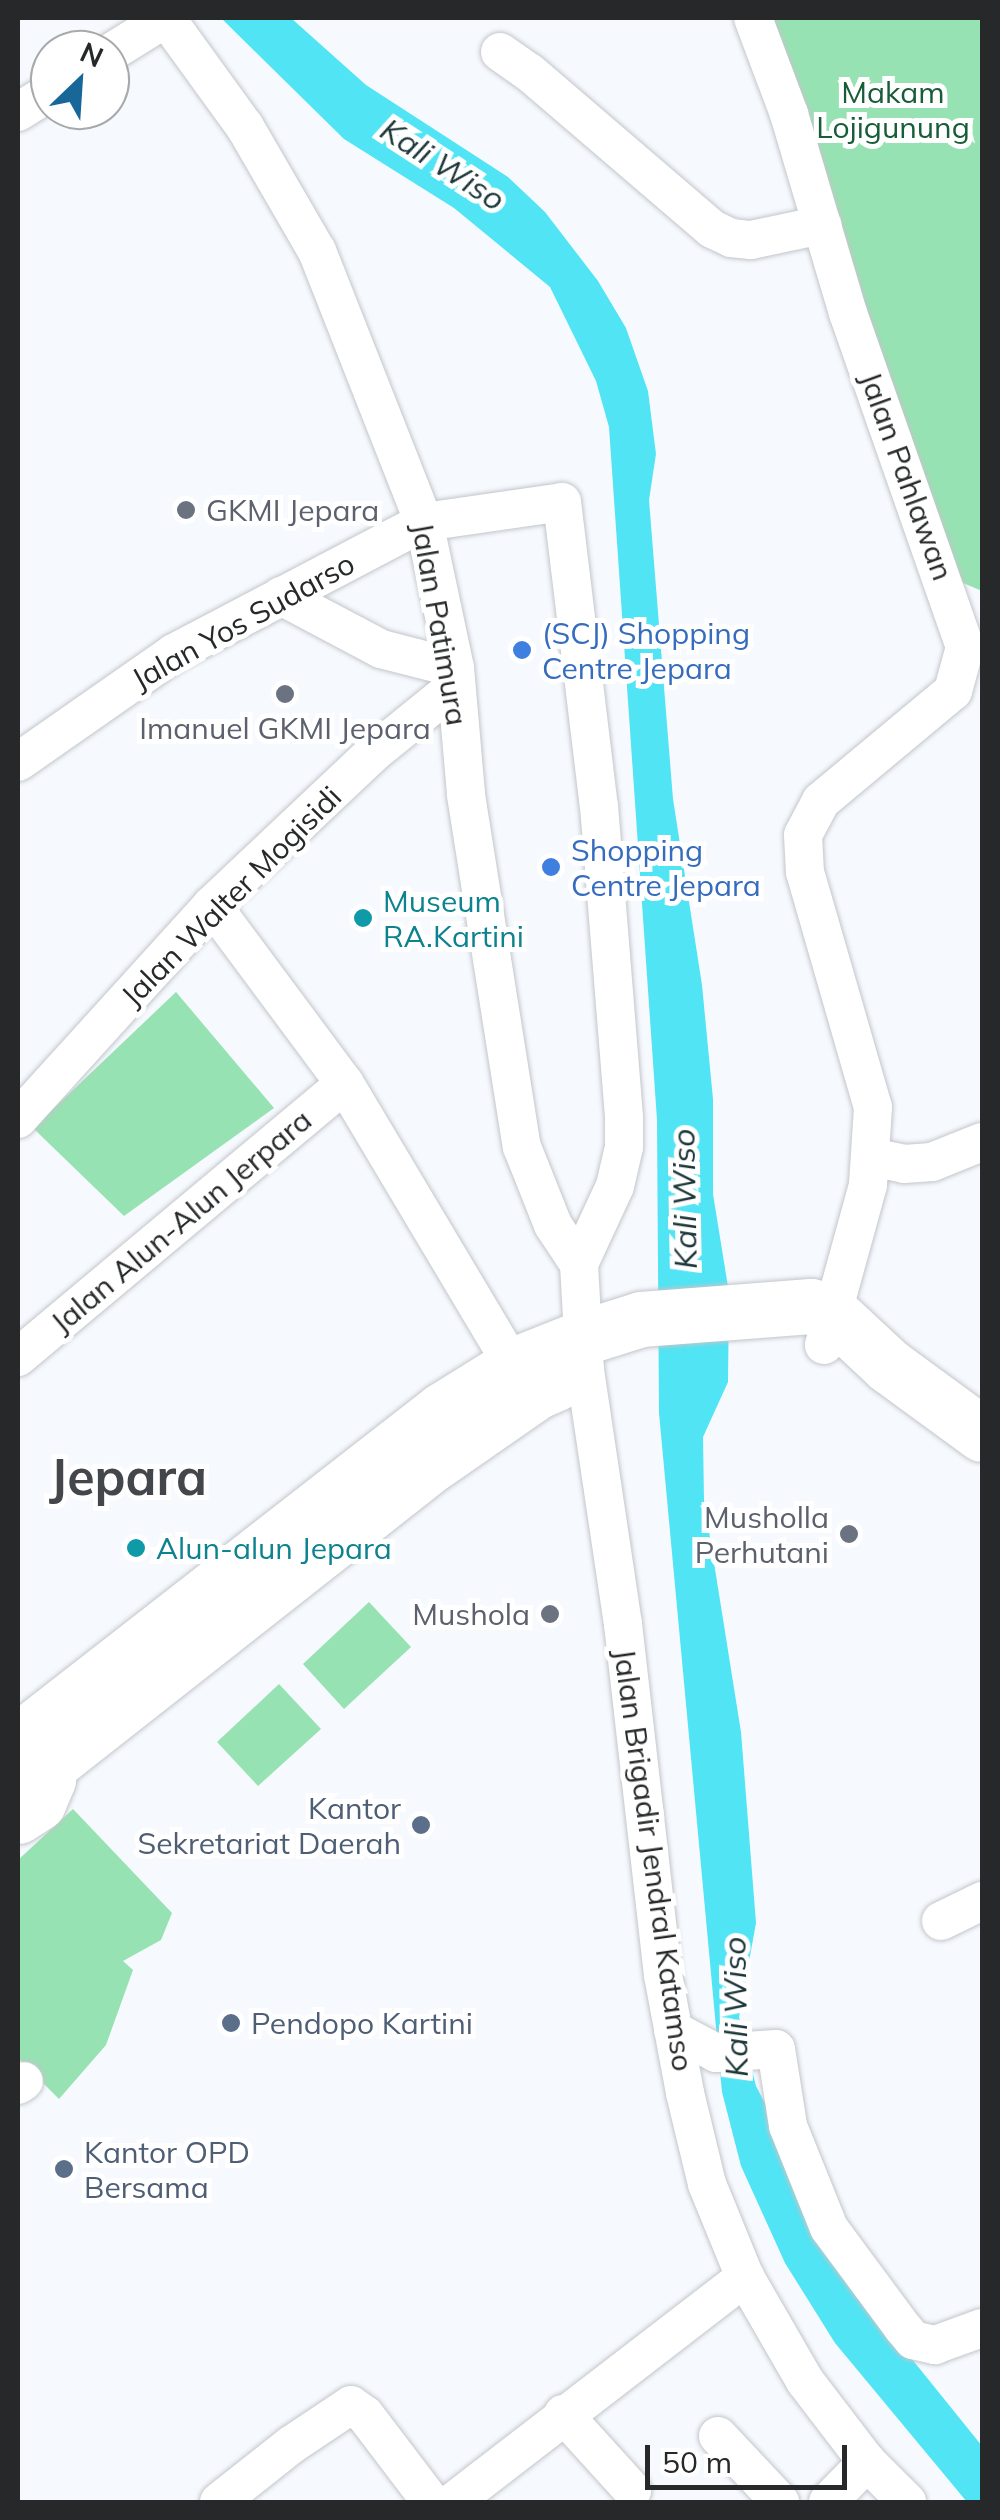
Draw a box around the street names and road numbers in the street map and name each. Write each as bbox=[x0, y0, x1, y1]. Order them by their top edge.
street label: Jalan Pahlawan bbox=[853, 367, 961, 585]
street label: Jalan Patimura bbox=[404, 520, 476, 728]
street label: Jalan Yos Sudarso bbox=[125, 545, 361, 697]
street label: Jalan Walter Mogisidi bbox=[114, 779, 348, 1013]
street label: Jalan Alun-Alun Jerpara bbox=[44, 1102, 318, 1340]
street label: Jalan Brigadir Jendral Katamso bbox=[607, 1646, 701, 2074]

